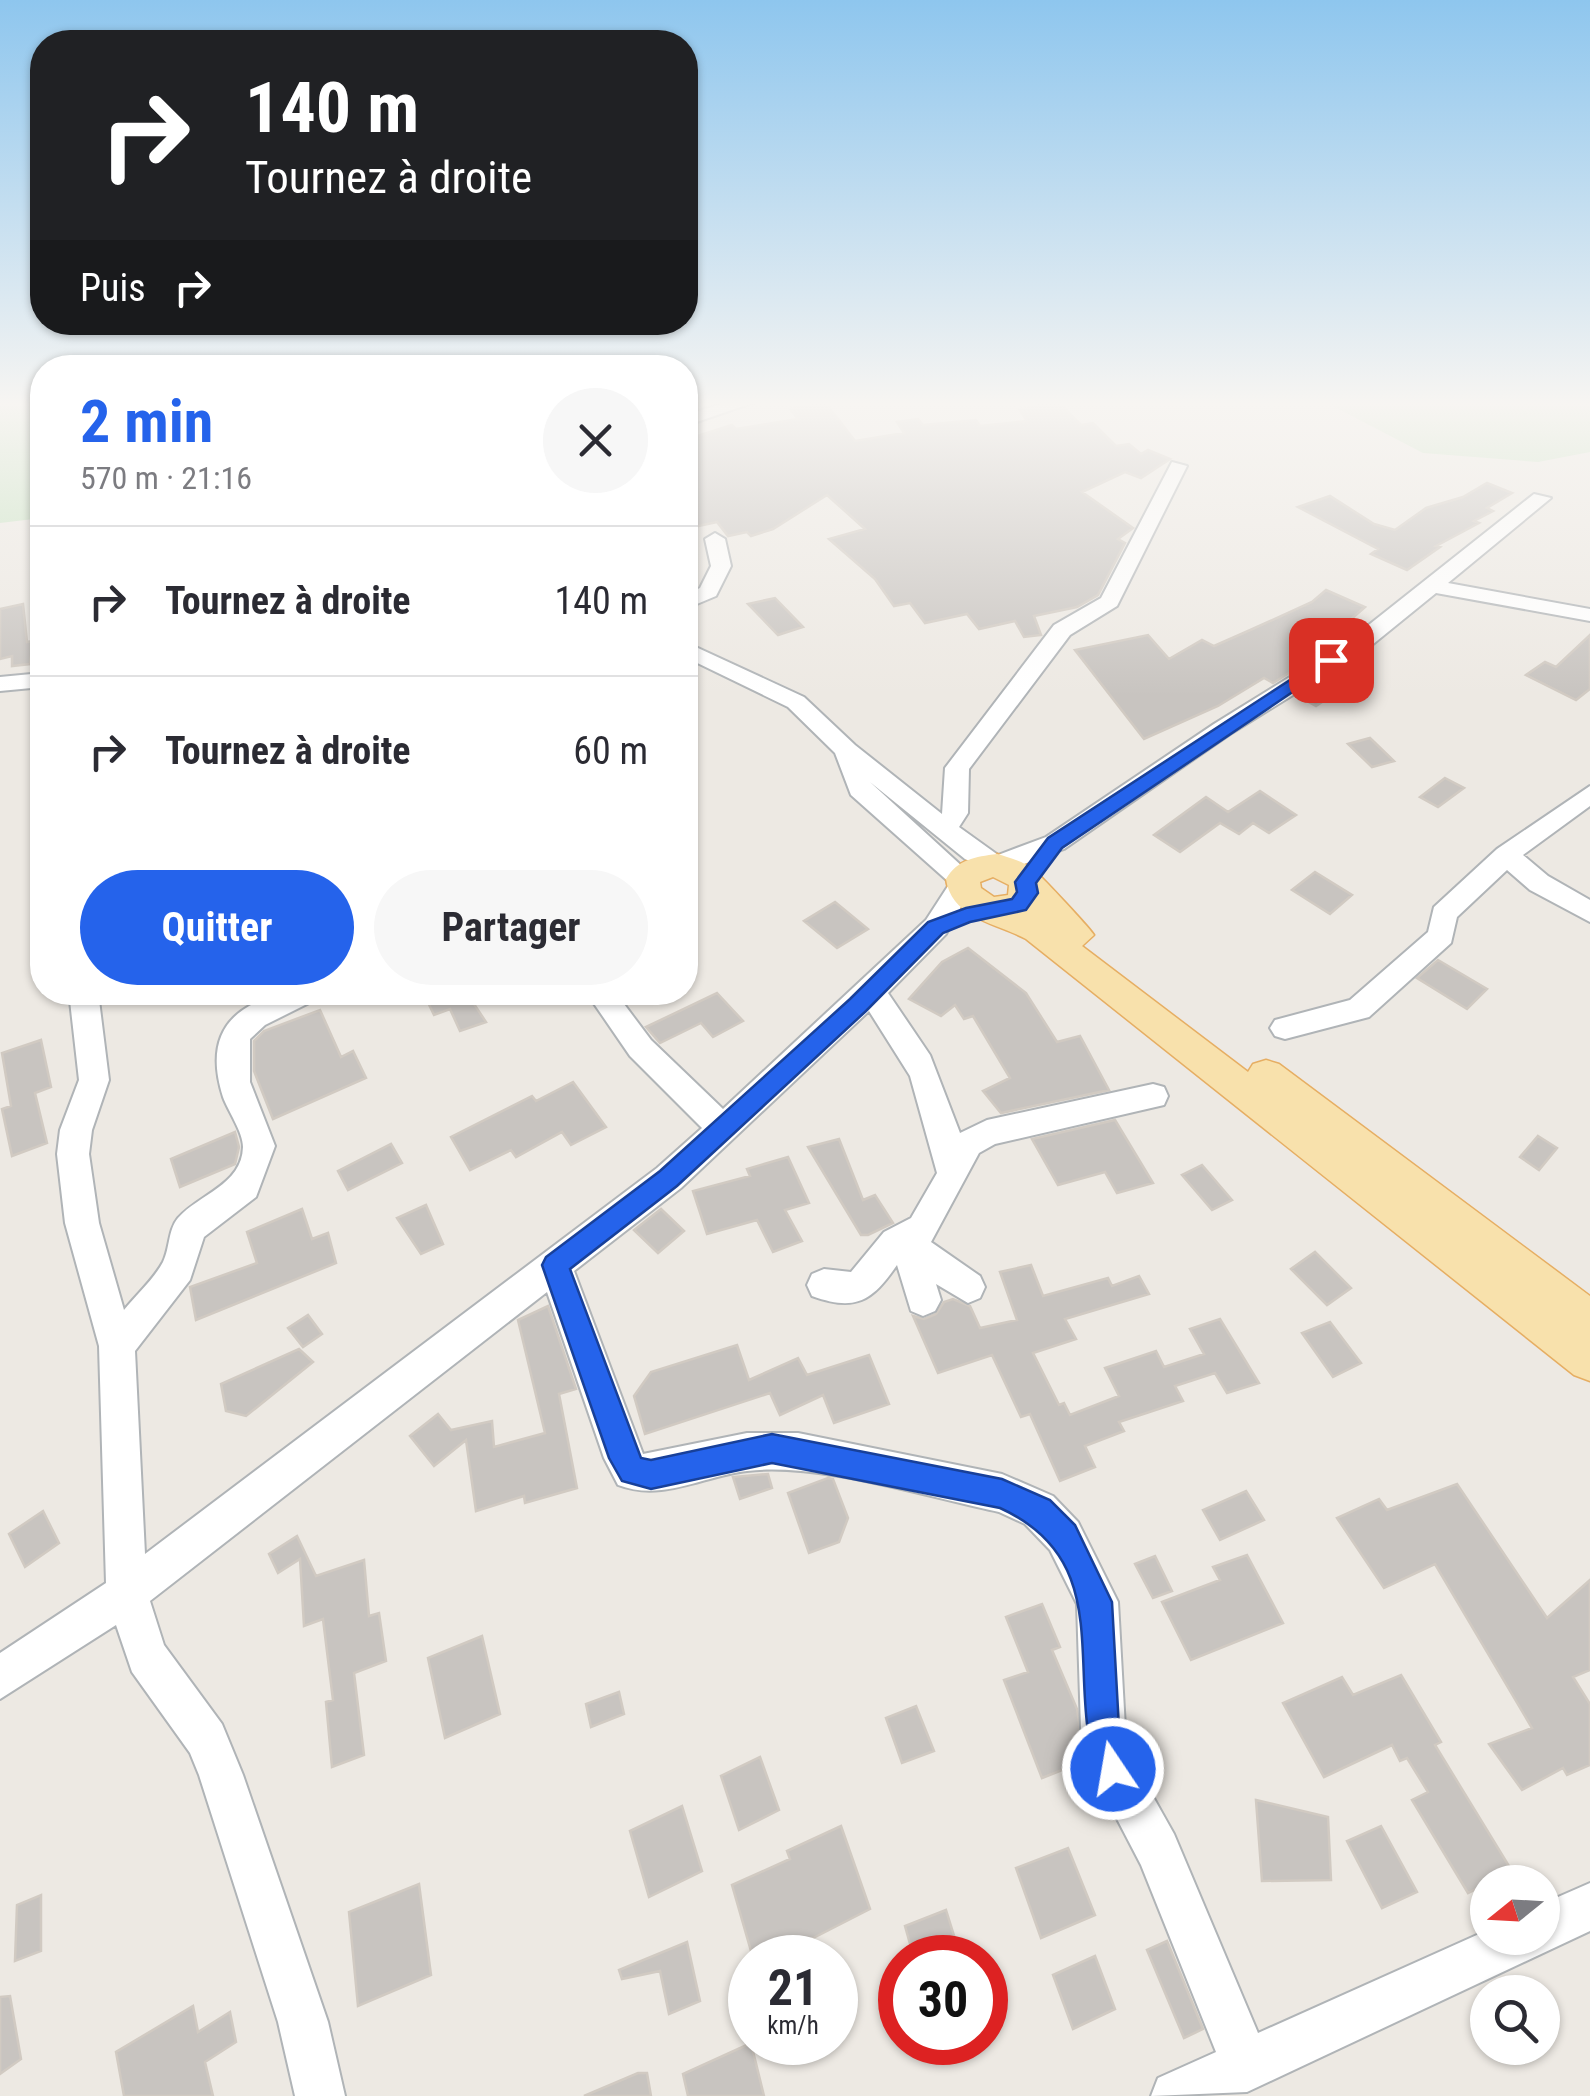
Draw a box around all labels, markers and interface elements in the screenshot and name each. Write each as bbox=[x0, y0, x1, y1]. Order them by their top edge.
text: 140 m bbox=[245, 67, 419, 149]
icon: right bbox=[80, 70, 210, 200]
text: Tournez à droite bbox=[245, 151, 532, 204]
icon: right bbox=[165, 260, 220, 315]
text: Puis bbox=[80, 266, 145, 310]
text: 2 min bbox=[80, 386, 213, 457]
button: close bbox=[543, 388, 648, 493]
text: 570 m · 21:16 bbox=[80, 459, 252, 497]
icon: right bbox=[80, 574, 135, 629]
text: Tournez à droite bbox=[165, 579, 411, 623]
text: 140 m bbox=[554, 579, 648, 623]
pin bbox=[1289, 618, 1374, 703]
icon: arrive bbox=[1304, 633, 1359, 688]
icon: right bbox=[80, 724, 135, 779]
text: Tournez à droite bbox=[165, 729, 411, 773]
text: 60 m bbox=[573, 729, 648, 773]
button: Quitter bbox=[80, 870, 354, 985]
button: Partager bbox=[374, 870, 648, 985]
position arrow bbox=[1061, 1717, 1165, 1821]
north arrow bbox=[1470, 1865, 1560, 1955]
map controls bbox=[1470, 1865, 1560, 2065]
speed limit sign: 30 bbox=[878, 1935, 1008, 2065]
text: 21 bbox=[768, 1959, 818, 2017]
button: search bbox=[1470, 1975, 1560, 2065]
text: km/h bbox=[767, 2011, 819, 2040]

